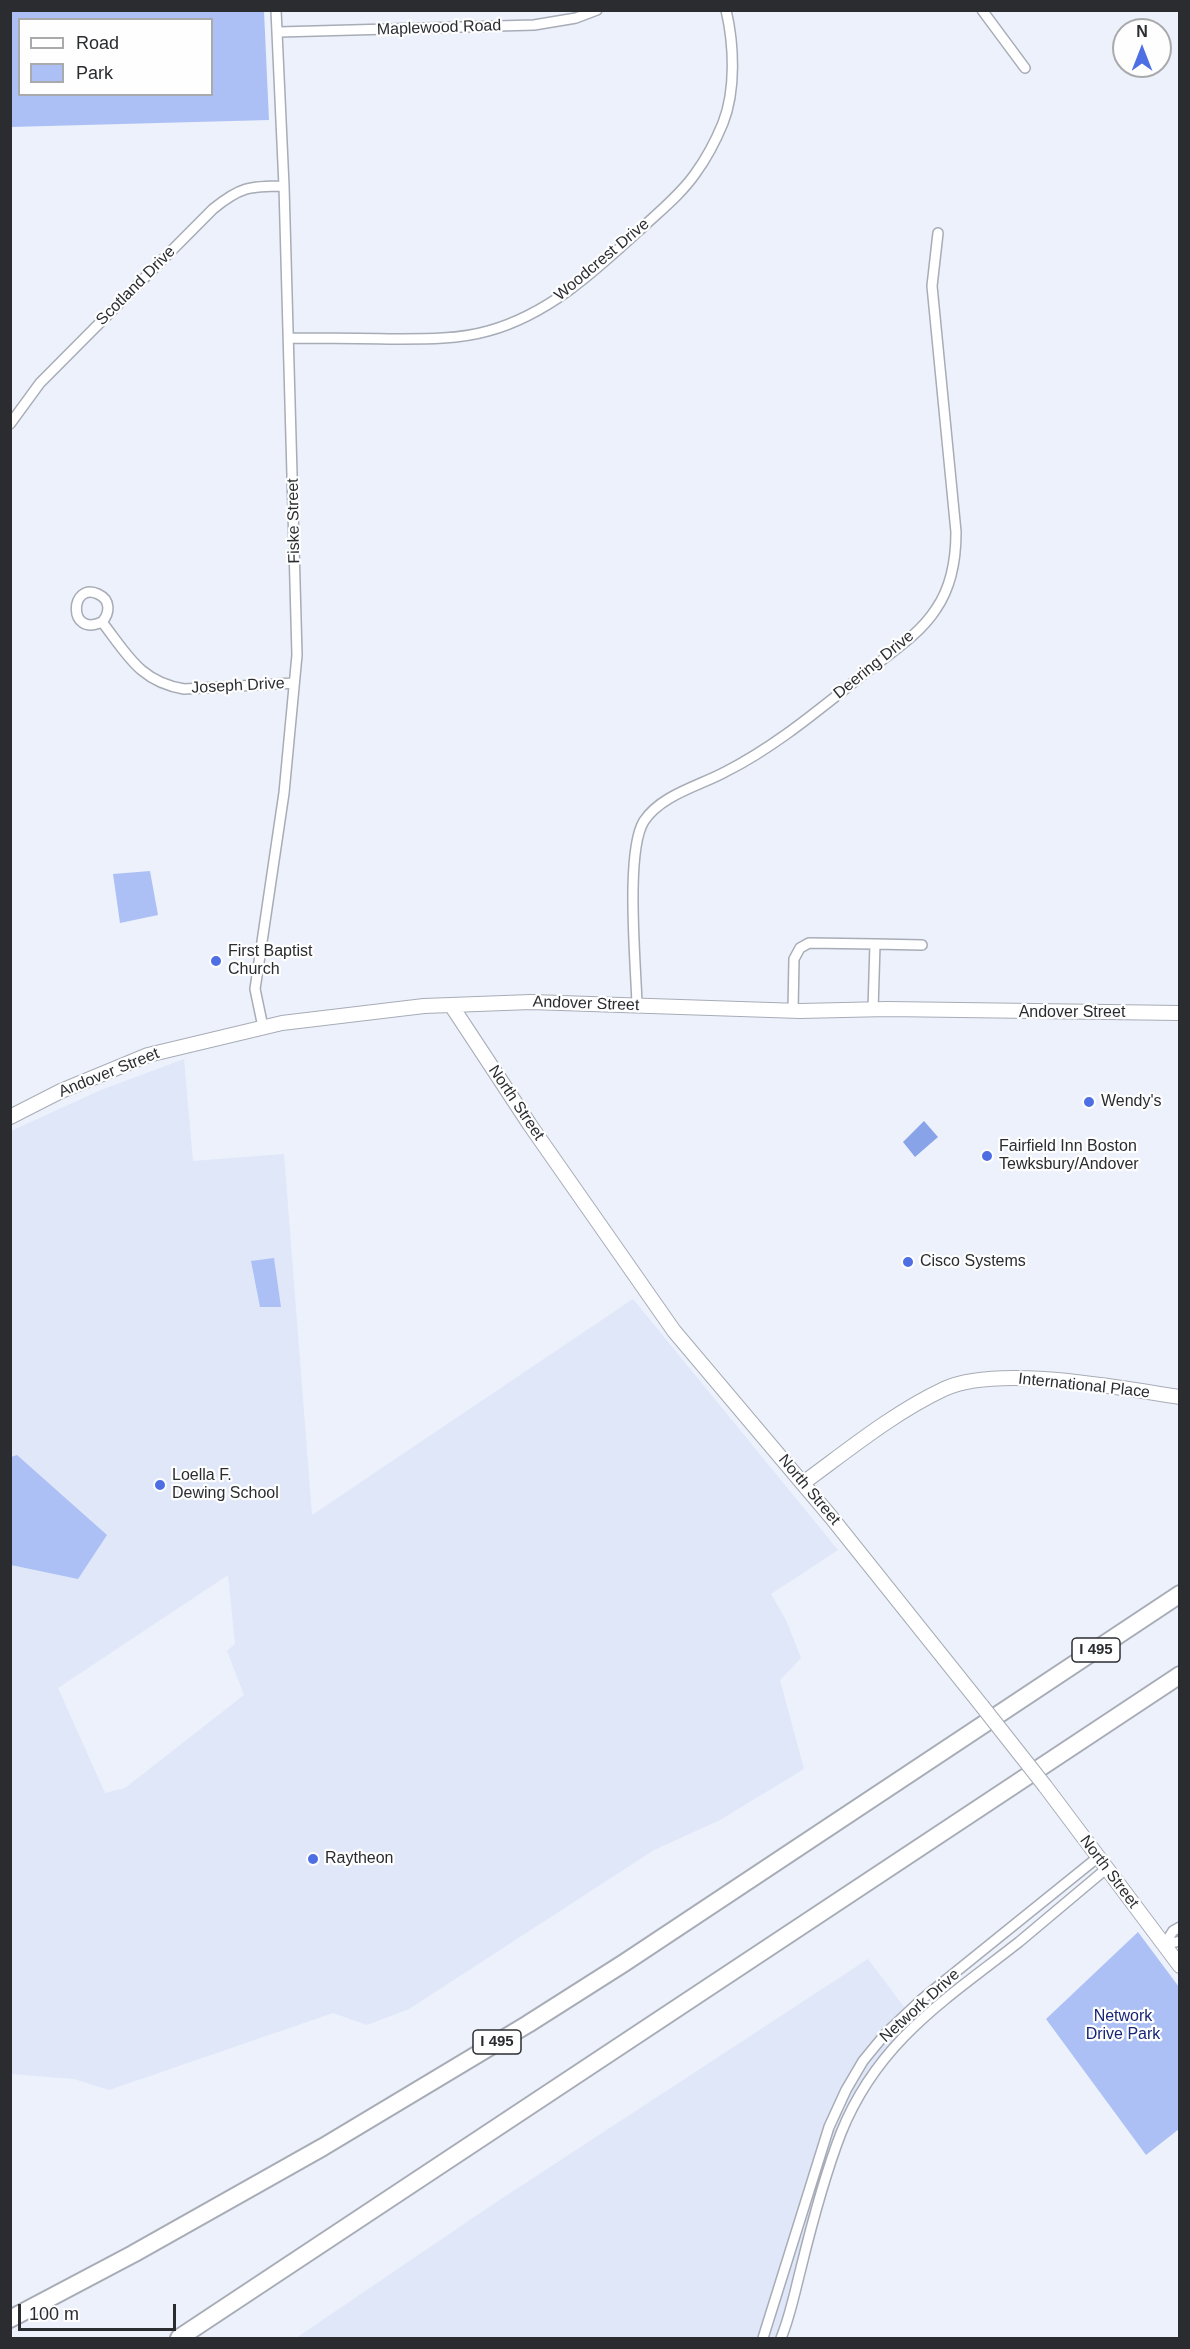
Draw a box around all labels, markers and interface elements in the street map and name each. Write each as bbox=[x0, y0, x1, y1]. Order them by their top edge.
street label: Maplewood Road bbox=[376, 16, 502, 40]
legend bbox=[18, 18, 213, 96]
north arrow bbox=[1112, 18, 1172, 78]
text: N bbox=[1136, 23, 1148, 40]
text: Road bbox=[76, 33, 119, 53]
text: Park bbox=[76, 63, 113, 83]
street label: Woodcrest Drive bbox=[551, 215, 653, 305]
street label: Scotland Drive bbox=[92, 242, 180, 330]
street label: Fiske Street bbox=[284, 478, 304, 564]
street label: Deering Drive bbox=[830, 627, 918, 703]
street label: Joseph Drive bbox=[191, 674, 285, 698]
place label: First Baptist Church bbox=[228, 942, 312, 980]
marker: First Baptist Church bbox=[209, 954, 223, 968]
street label: Andover Street bbox=[532, 993, 640, 1015]
street label: Andover Street bbox=[1019, 1003, 1125, 1023]
street label: Andover Street bbox=[56, 1044, 162, 1102]
street label: North Street bbox=[484, 1062, 548, 1144]
place label: Wendy's bbox=[1101, 1092, 1162, 1112]
marker: Wendy's bbox=[1082, 1095, 1096, 1109]
place label: Fairfield Inn Boston Tewksbury/Andover bbox=[999, 1137, 1139, 1175]
marker: Fairfield Inn Boston Tewksbury/Andover bbox=[980, 1149, 994, 1163]
place label: Cisco Systems bbox=[920, 1252, 1026, 1272]
marker: Cisco Systems bbox=[901, 1255, 915, 1269]
street label: International Place bbox=[1017, 1370, 1151, 1402]
street label: North Street bbox=[774, 1451, 844, 1529]
place label: Loella F. Dewing School bbox=[172, 1466, 279, 1504]
marker: Loella F. Dewing School bbox=[153, 1478, 167, 1492]
road number: I 495 bbox=[1072, 1638, 1120, 1662]
street label: North Street bbox=[1075, 1832, 1143, 1912]
place label: Raytheon bbox=[325, 1849, 393, 1869]
marker: Raytheon bbox=[306, 1852, 320, 1866]
street label: Network Drive bbox=[876, 1965, 964, 2047]
park label: Network Drive Park bbox=[1086, 2007, 1160, 2045]
road number: I 495 bbox=[473, 2030, 521, 2054]
scale bar bbox=[21, 2292, 178, 2330]
text: 100 m bbox=[29, 2304, 79, 2324]

